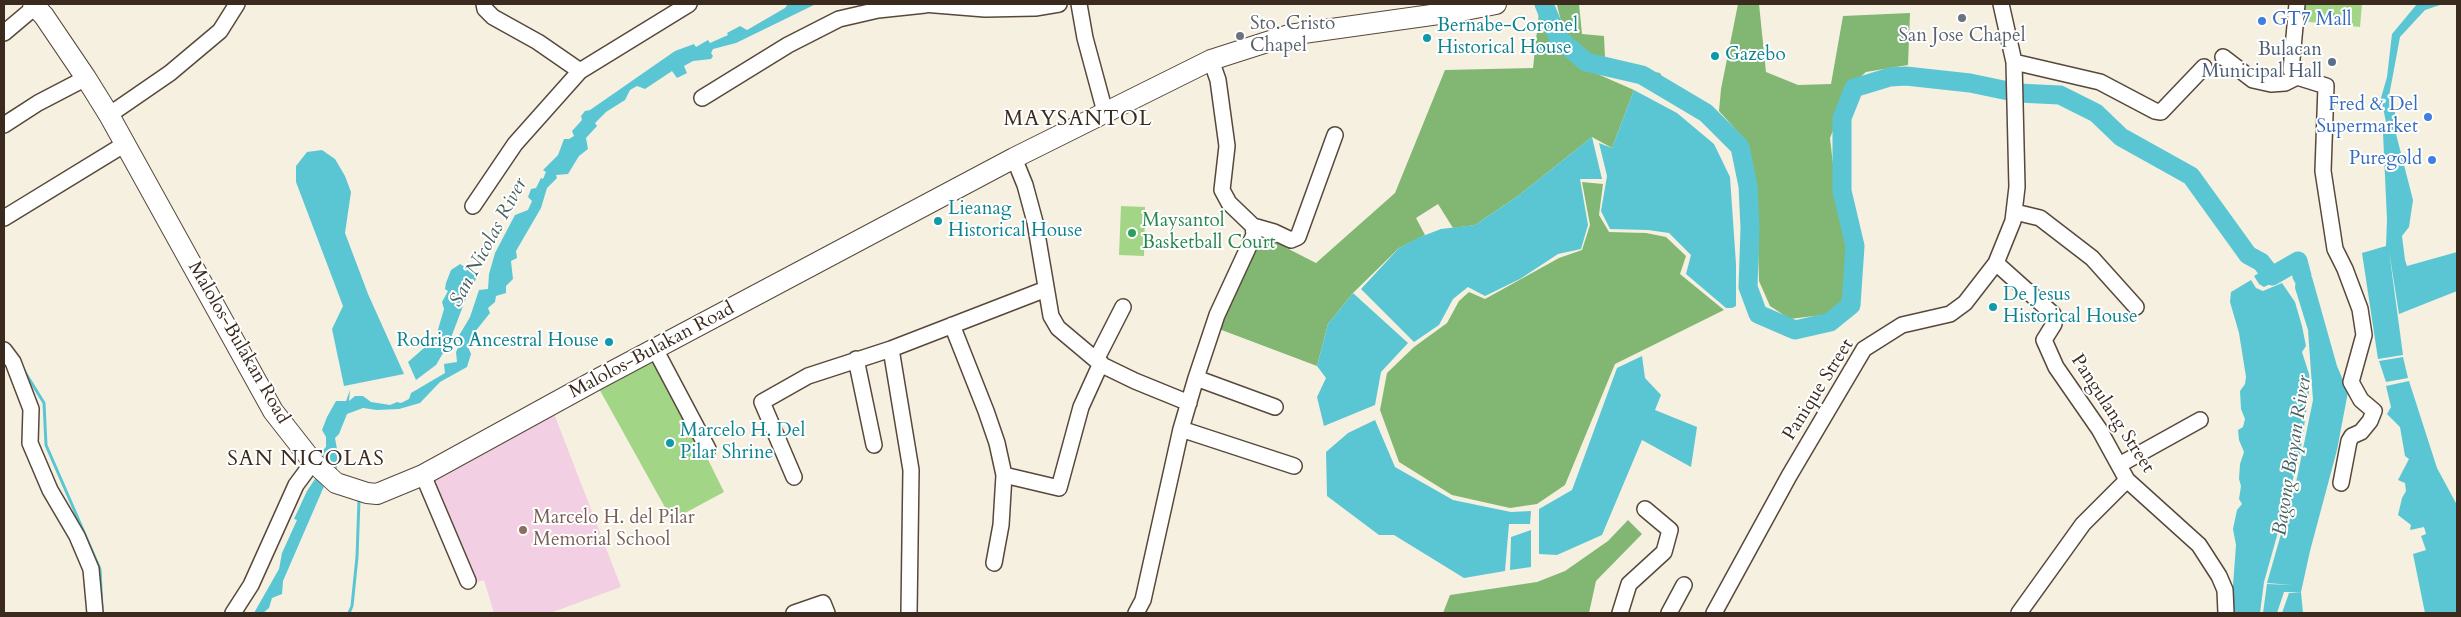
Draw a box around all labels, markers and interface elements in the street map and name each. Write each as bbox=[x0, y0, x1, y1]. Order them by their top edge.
place label: GT7 Mall bbox=[2272, 10, 2352, 32]
marker: San Jose Chapel bbox=[1956, 12, 1968, 24]
place label: Sto. Cristo Chapel bbox=[1250, 14, 1335, 58]
marker: GT7 Mall bbox=[2256, 15, 2268, 27]
place label: Bernabe-Coronel Historical House bbox=[1437, 16, 1578, 60]
place label: San Jose Chapel bbox=[1898, 26, 2026, 48]
marker: Sto. Cristo Chapel bbox=[1234, 30, 1246, 42]
marker: Bernabe-Coronel Historical House bbox=[1421, 32, 1433, 44]
place label: Bulacan Municipal Hall bbox=[2202, 40, 2322, 84]
place label: Gazebo bbox=[1725, 45, 1786, 67]
marker: Gazebo bbox=[1709, 50, 1721, 62]
marker: Bulacan Municipal Hall bbox=[2326, 56, 2338, 68]
place label: Fred & Del Supermarket bbox=[2316, 95, 2418, 139]
district label: MAYSANTOL bbox=[1002, 107, 1154, 133]
marker: Fred & Del Supermarket bbox=[2422, 111, 2434, 123]
place label: Puregold bbox=[2349, 149, 2422, 171]
marker: Puregold bbox=[2426, 154, 2438, 166]
water label: San Nicolas River bbox=[445, 175, 533, 311]
place label: Lieanag Historical House bbox=[948, 199, 1083, 243]
place label: Maysantol Basketball Court bbox=[1142, 211, 1276, 255]
marker: Lieanag Historical House bbox=[932, 215, 944, 227]
marker: Maysantol Basketball Court bbox=[1126, 227, 1138, 239]
street label: Malolos-Bulakan Road bbox=[182, 258, 294, 428]
place label: De Jesus Historical House bbox=[2003, 285, 2138, 329]
street label: Malolos-Bulakan Road bbox=[566, 298, 738, 404]
marker: De Jesus Historical House bbox=[1987, 301, 1999, 313]
place label: Rodrigo Ancestral House bbox=[397, 331, 599, 353]
street label: Panique Street bbox=[1779, 335, 1859, 445]
marker: Rodrigo Ancestral House bbox=[603, 336, 615, 348]
street label: Pangulang Street bbox=[2065, 350, 2159, 478]
water label: Bagong Bayan River bbox=[2269, 374, 2317, 538]
place label: Marcelo H. Del Pilar Shrine bbox=[680, 421, 805, 465]
marker: Marcelo H. Del Pilar Shrine bbox=[664, 437, 676, 449]
district label: SAN NICOLAS bbox=[226, 447, 386, 473]
place label: Marcelo H. del Pilar Memorial School bbox=[533, 508, 695, 552]
marker: Marcelo H. del Pilar Memorial School bbox=[517, 524, 529, 536]

